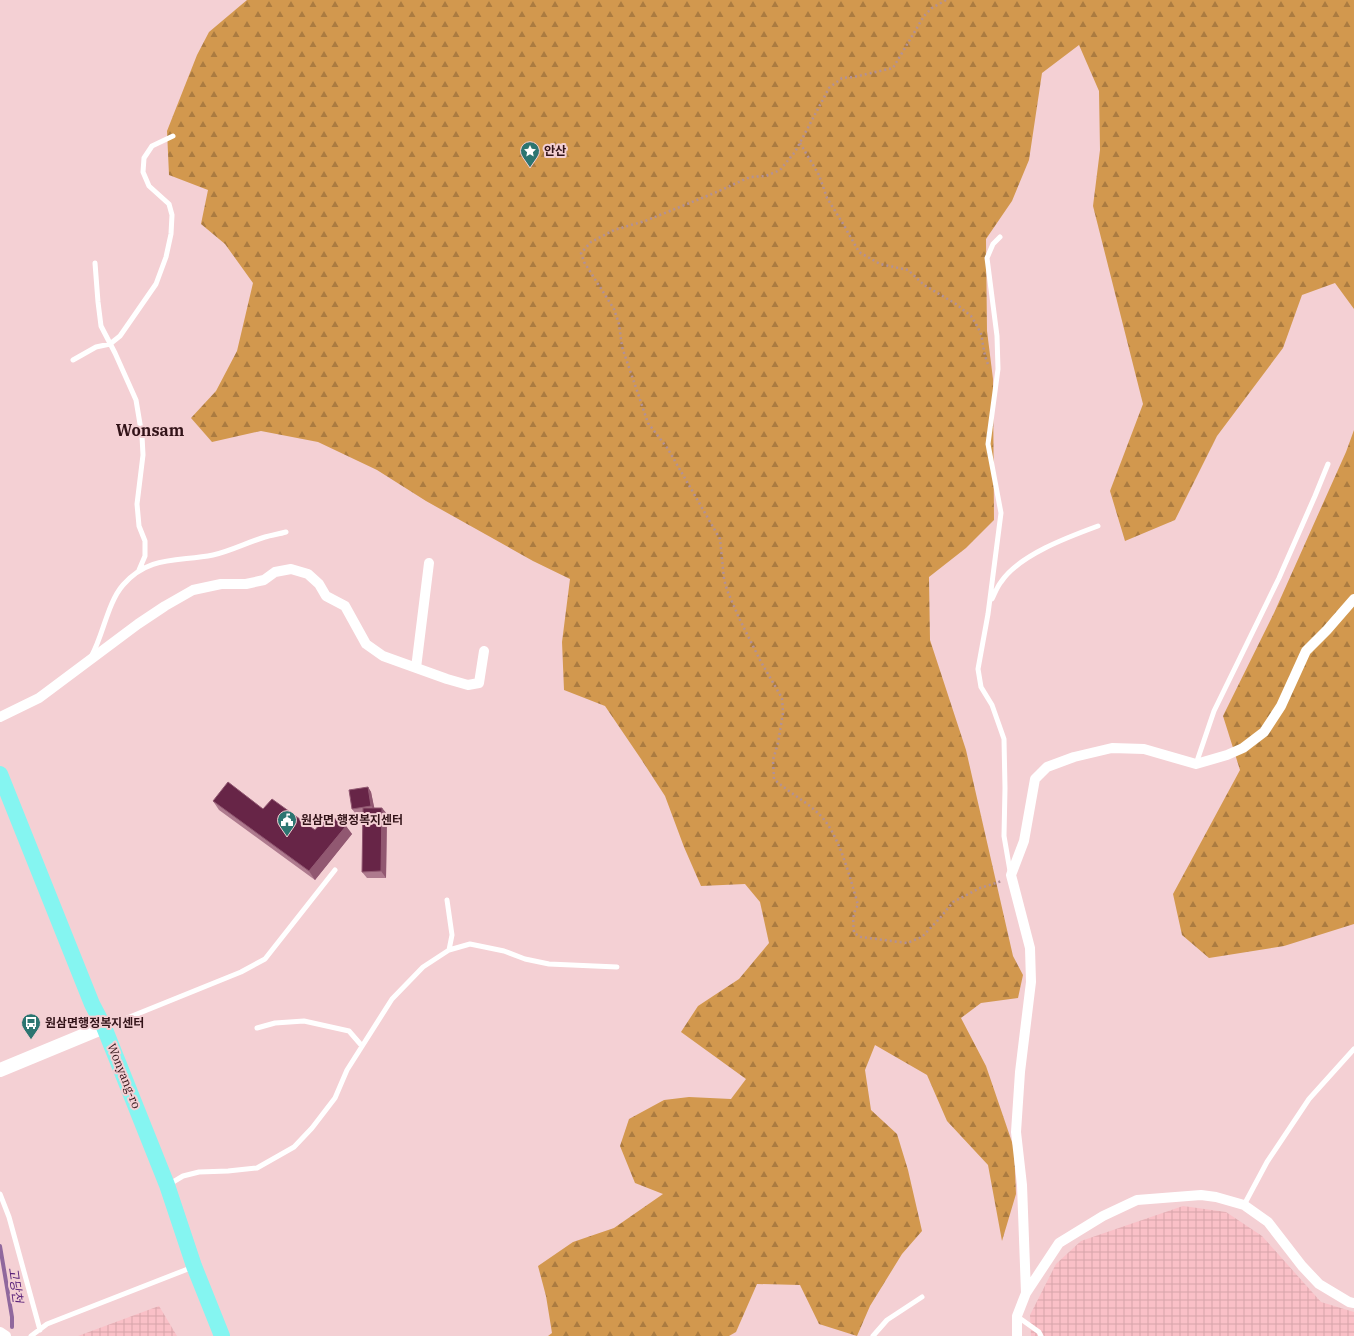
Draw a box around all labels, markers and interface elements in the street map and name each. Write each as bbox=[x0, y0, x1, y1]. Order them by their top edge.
place icon: 안산 bbox=[519, 140, 541, 168]
place label: 안산 bbox=[544, 143, 566, 158]
district label: Wonsam bbox=[116, 420, 185, 440]
public building icon: 원삼면 행정복지센터 bbox=[276, 809, 298, 837]
place label: 원삼면 행정복지센터 bbox=[301, 812, 403, 827]
bus stop icon: 원삼면행정복지센터 bbox=[20, 1012, 42, 1040]
place label: 원삼면행정복지센터 bbox=[45, 1015, 144, 1030]
street label: Wonyang-ro bbox=[105, 1041, 144, 1111]
water label: 고당천 bbox=[5, 1266, 27, 1305]

